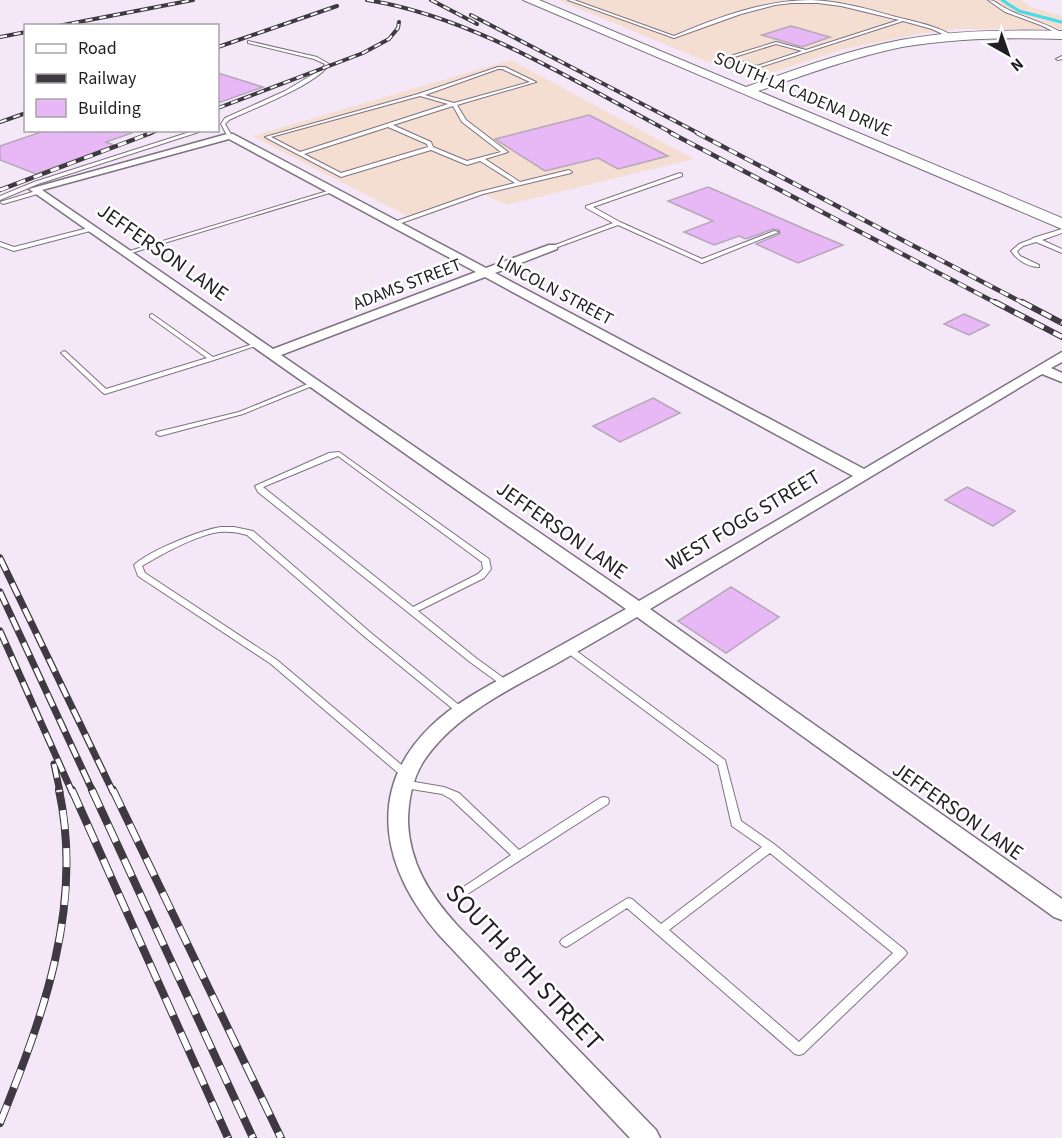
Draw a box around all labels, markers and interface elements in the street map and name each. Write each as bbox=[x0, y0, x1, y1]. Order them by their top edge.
legend bbox=[24, 24, 219, 132]
north arrow bbox=[978, 24, 1038, 84]
text: Road bbox=[78, 36, 117, 61]
street label: SOUTH LA CADENA DRIVE bbox=[710, 46, 895, 143]
text: N bbox=[1006, 53, 1028, 77]
text: Railway bbox=[78, 66, 137, 91]
text: Building bbox=[78, 96, 141, 121]
street label: JEFFERSON LANE bbox=[91, 196, 235, 308]
street label: LINCOLN STREET bbox=[492, 249, 618, 332]
street label: ADAMS STREET bbox=[349, 252, 465, 317]
street label: WEST FOGG STREET bbox=[660, 462, 826, 578]
street label: JEFFERSON LANE bbox=[490, 474, 634, 586]
street label: JEFFERSON LANE bbox=[886, 755, 1030, 867]
street label: SOUTH 8TH STREET bbox=[437, 876, 612, 1059]

